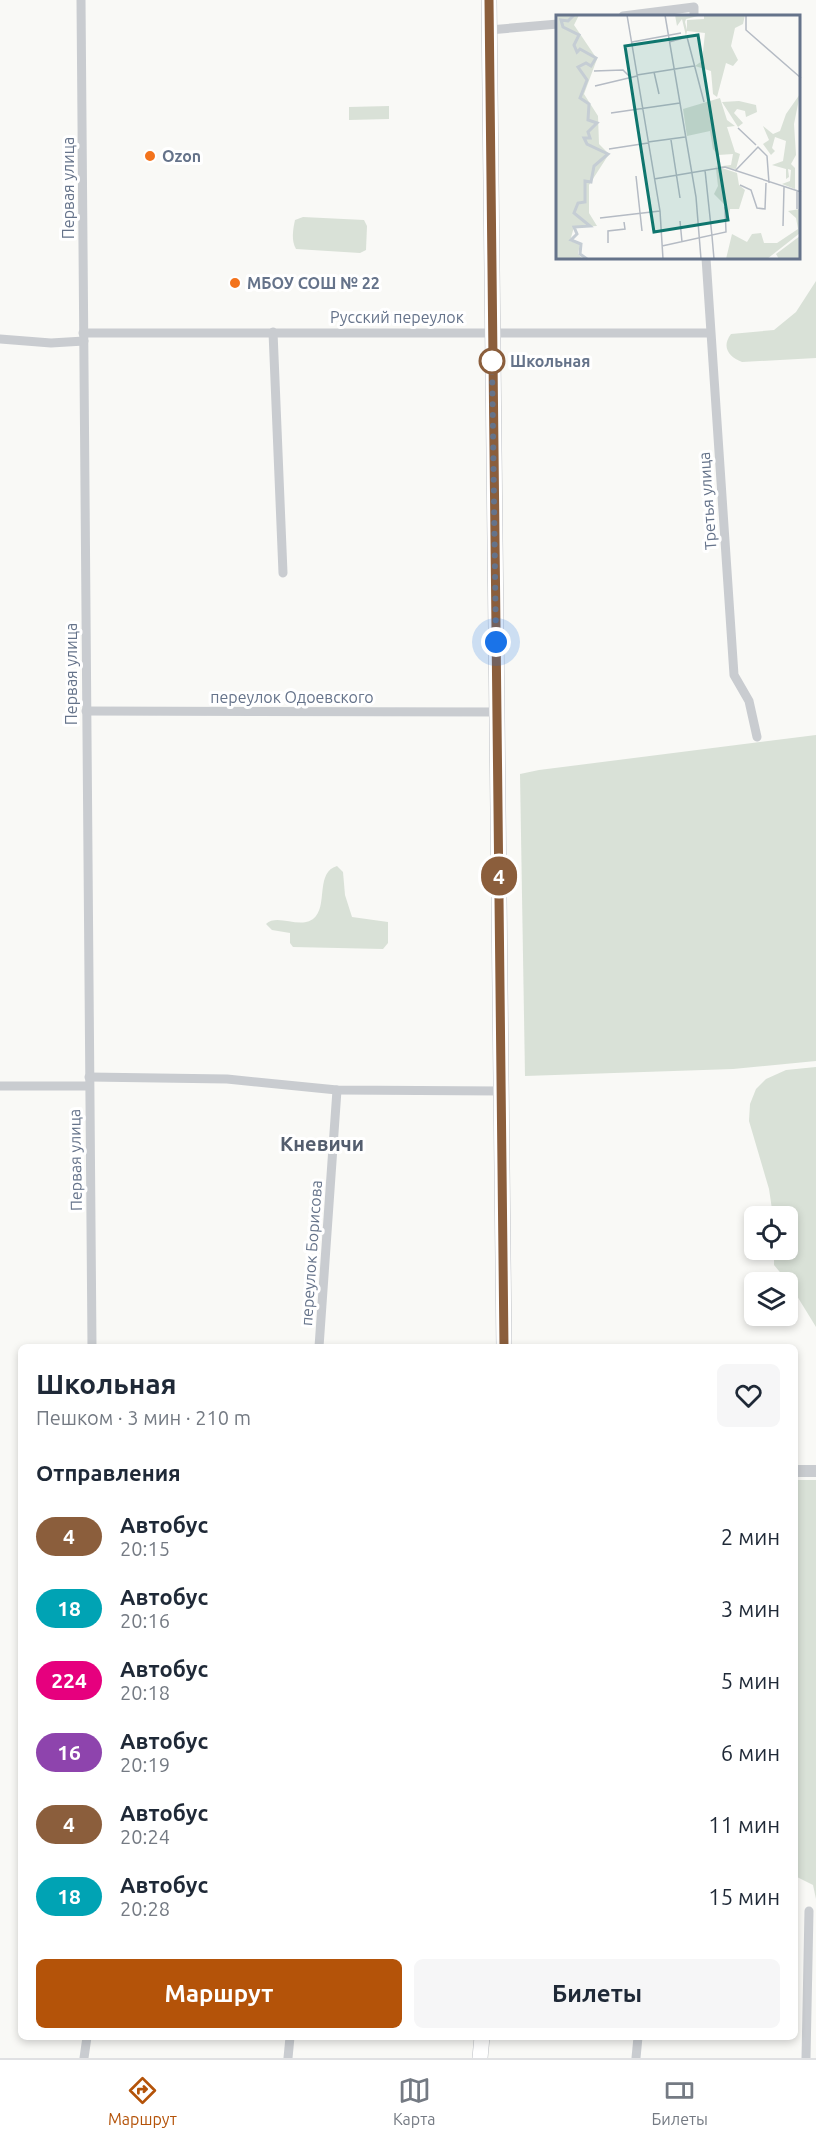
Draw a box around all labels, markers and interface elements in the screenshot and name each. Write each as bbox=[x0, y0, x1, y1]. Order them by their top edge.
inset map bbox=[556, 15, 801, 260]
street label: Первая улица bbox=[59, 137, 77, 239]
place label: Ozon bbox=[162, 147, 201, 165]
marker: Ozon bbox=[143, 149, 157, 163]
place label: МБОУ СОШ № 22 bbox=[247, 274, 380, 292]
marker: МБОУ СОШ № 22 bbox=[228, 276, 242, 290]
street label: Русский переулок bbox=[330, 308, 464, 326]
marker: Школьная bbox=[479, 348, 505, 374]
place label: Школьная bbox=[510, 352, 590, 370]
street label: Третья улица bbox=[695, 451, 719, 551]
street label: Первая улица bbox=[62, 623, 80, 725]
your location bbox=[481, 627, 511, 657]
street label: переулок Одоевского bbox=[210, 688, 374, 706]
line badge: 4 bbox=[480, 856, 518, 896]
text: 4 bbox=[493, 864, 505, 888]
street label: Первая улица bbox=[65, 1109, 85, 1211]
district label: Кневичи bbox=[280, 1132, 364, 1155]
street label: переулок Борисова bbox=[297, 1179, 325, 1327]
map controls bbox=[744, 1206, 798, 1326]
button: locate bbox=[744, 1206, 798, 1260]
button: layers bbox=[744, 1272, 798, 1326]
button: heart bbox=[717, 1364, 780, 1427]
text: Школьная bbox=[36, 1368, 177, 1399]
text: Пешком · 3 мин · 210 m bbox=[36, 1406, 251, 1429]
text: Отправления bbox=[36, 1460, 181, 1485]
text: Автобус bbox=[120, 1512, 208, 1537]
text: 4 bbox=[63, 1524, 75, 1548]
text: 2 мин bbox=[721, 1524, 780, 1549]
text: 20:15 bbox=[120, 1537, 170, 1560]
text: Автобус bbox=[120, 1584, 208, 1609]
text: 18 bbox=[57, 1596, 81, 1620]
text: 3 мин bbox=[721, 1596, 780, 1621]
text: 20:16 bbox=[120, 1609, 170, 1632]
text: Автобус bbox=[120, 1656, 208, 1681]
text: 224 bbox=[51, 1668, 87, 1692]
text: 5 мин bbox=[721, 1668, 780, 1693]
text: 20:18 bbox=[120, 1681, 170, 1704]
text: Автобус bbox=[120, 1728, 208, 1753]
text: 16 bbox=[57, 1740, 81, 1764]
text: 6 мин bbox=[721, 1740, 780, 1765]
text: 20:19 bbox=[120, 1753, 170, 1776]
text: Автобус bbox=[120, 1800, 208, 1825]
text: 4 bbox=[63, 1812, 75, 1836]
text: 11 мин bbox=[708, 1812, 780, 1837]
text: 20:24 bbox=[120, 1825, 170, 1848]
text: Автобус bbox=[120, 1872, 208, 1897]
text: 18 bbox=[57, 1884, 81, 1908]
text: 15 мин bbox=[708, 1884, 780, 1909]
text: 20:28 bbox=[120, 1897, 170, 1920]
button: Маршрут bbox=[36, 1959, 402, 2028]
button: Билеты bbox=[414, 1959, 780, 2028]
tab: Маршрут bbox=[108, 2074, 177, 2128]
tab: Карта bbox=[393, 2074, 436, 2128]
tab: Билеты bbox=[651, 2074, 708, 2128]

